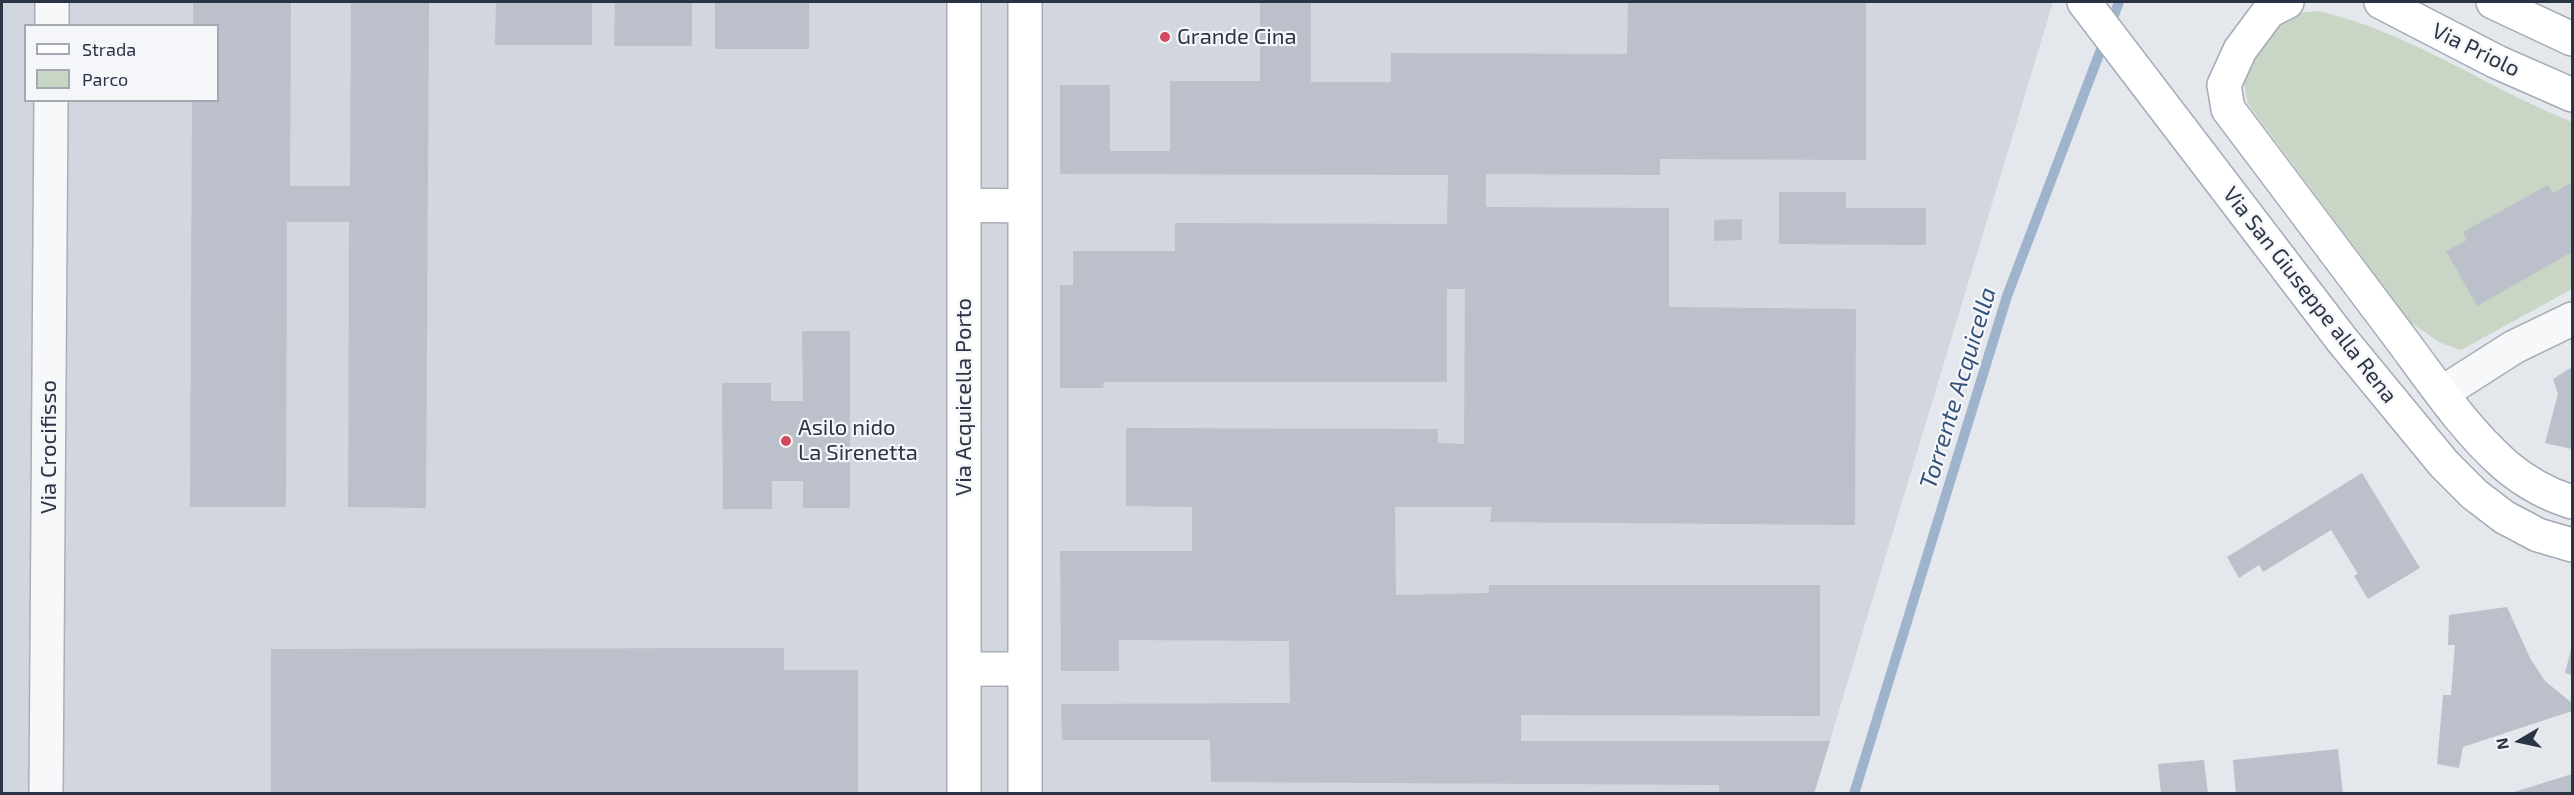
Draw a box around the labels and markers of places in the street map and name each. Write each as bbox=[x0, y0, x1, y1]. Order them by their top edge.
place label: Grande Cina bbox=[1177, 24, 1297, 50]
marker: Grande Cina bbox=[1158, 30, 1172, 44]
place label: Asilo nido La Sirenetta bbox=[798, 415, 918, 466]
marker: Asilo nido La Sirenetta bbox=[779, 434, 793, 448]

